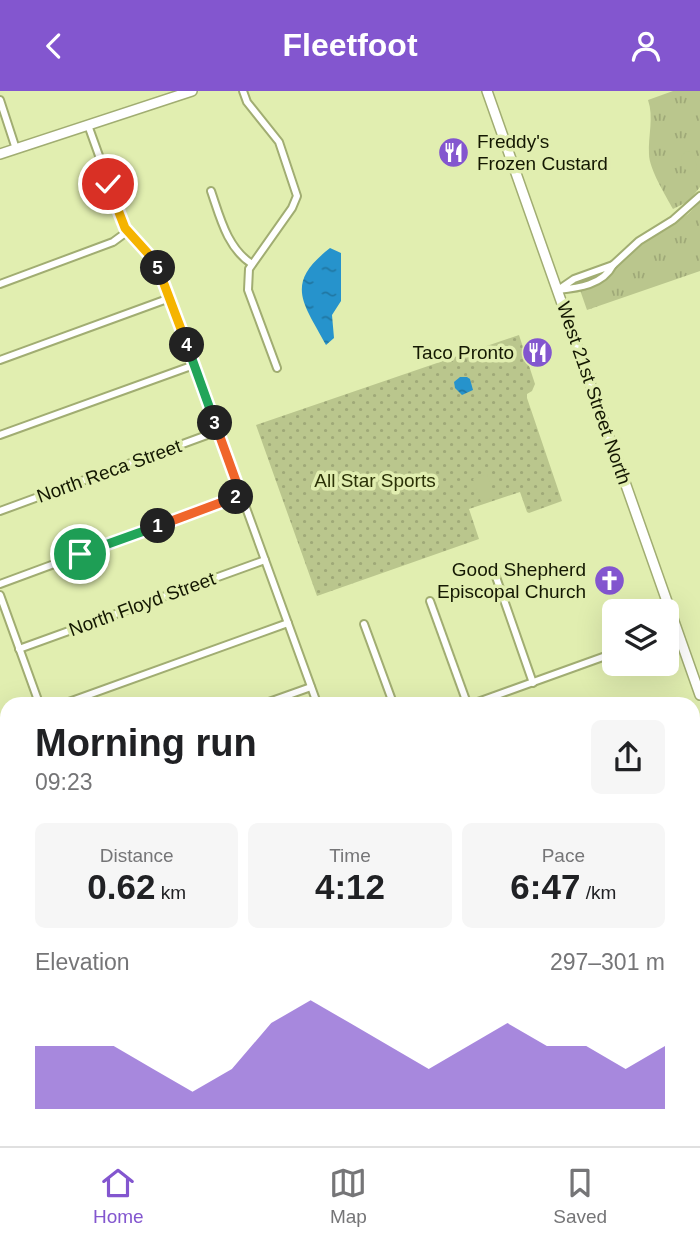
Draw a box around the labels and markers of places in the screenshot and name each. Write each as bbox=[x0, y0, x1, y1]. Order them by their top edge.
place label: Freddy's Frozen Custard bbox=[477, 131, 608, 174]
restaurant icon: Freddy's Frozen Custard bbox=[437, 135, 471, 169]
pin bbox=[78, 154, 138, 214]
pin: 5 bbox=[140, 251, 176, 285]
pin: 4 bbox=[170, 327, 204, 363]
restaurant icon: Taco Pronto bbox=[520, 335, 554, 369]
place label: Taco Pronto bbox=[413, 342, 514, 363]
pin: 3 bbox=[198, 405, 232, 441]
pin: 2 bbox=[218, 479, 254, 515]
pin: 1 bbox=[140, 509, 176, 543]
pin bbox=[50, 524, 110, 584]
place label: Good Shepherd Episcopal Church bbox=[437, 559, 586, 602]
church icon: Good Shepherd Episcopal Church bbox=[592, 563, 626, 597]

